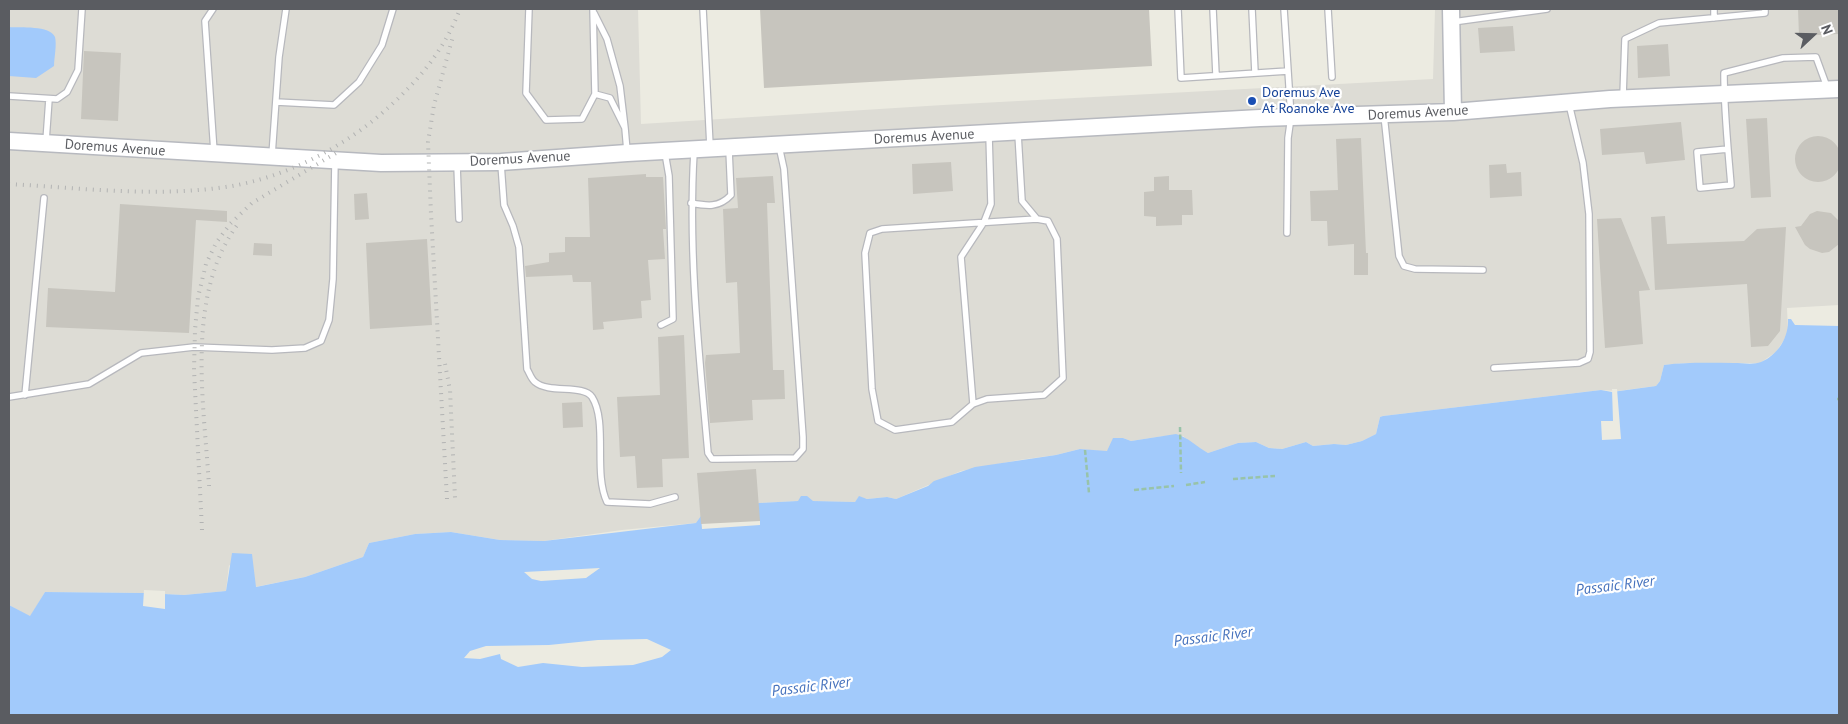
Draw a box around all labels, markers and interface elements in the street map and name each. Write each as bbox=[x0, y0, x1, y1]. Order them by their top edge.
north arrow bbox=[1788, 10, 1838, 60]
text: N bbox=[1817, 22, 1837, 37]
place label: Doremus Ave At Roanoke Ave bbox=[1262, 85, 1355, 118]
marker: Doremus Ave At Roanoke Ave bbox=[1246, 95, 1258, 107]
street label: Doremus Avenue bbox=[1367, 102, 1469, 124]
street label: Doremus Avenue bbox=[873, 126, 975, 148]
street label: Doremus Avenue bbox=[64, 136, 166, 160]
street label: Doremus Avenue bbox=[469, 148, 571, 170]
water label: Passaic River bbox=[1575, 572, 1655, 600]
water label: Passaic River bbox=[1173, 623, 1253, 651]
water label: Passaic River bbox=[771, 673, 851, 701]

